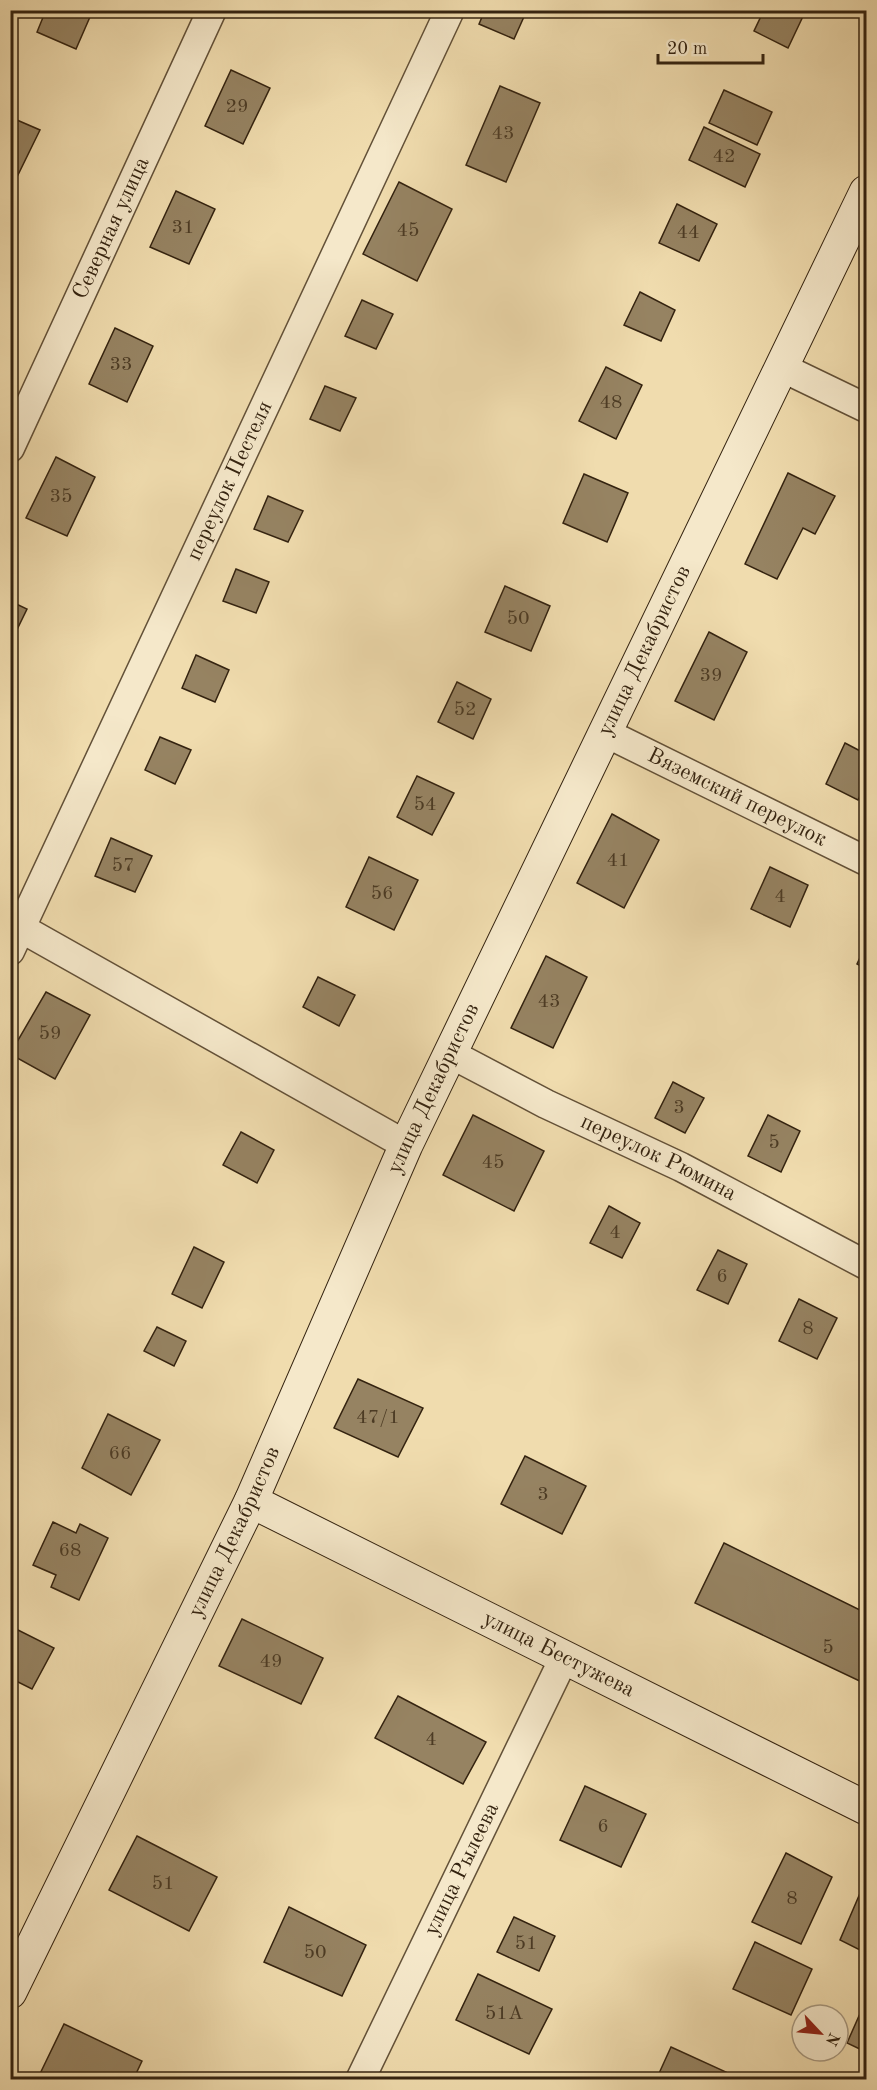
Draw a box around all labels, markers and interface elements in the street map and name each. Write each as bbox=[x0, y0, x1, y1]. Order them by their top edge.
scale bar bbox=[658, 27, 763, 65]
text: 20 m bbox=[667, 40, 707, 58]
house number: 29 bbox=[225, 97, 249, 117]
house number: 43 bbox=[491, 124, 515, 144]
house number: 42 bbox=[712, 147, 736, 167]
street label: Северная улица bbox=[69, 154, 154, 303]
house number: 31 bbox=[171, 218, 195, 238]
house number: 45 bbox=[396, 221, 420, 241]
house number: 44 bbox=[676, 223, 700, 243]
house number: 33 bbox=[109, 355, 133, 375]
house number: 48 bbox=[599, 393, 623, 413]
street label: переулок Пестеля bbox=[183, 398, 277, 564]
house number: 35 bbox=[49, 487, 73, 507]
street label: улица Декабристов bbox=[594, 562, 695, 740]
house number: 50 bbox=[506, 609, 530, 629]
house number: 39 bbox=[699, 666, 723, 686]
house number: 52 bbox=[453, 700, 477, 720]
street label: Вяземский переулок bbox=[644, 744, 830, 851]
house number: 54 bbox=[413, 795, 437, 815]
house number: 41 bbox=[606, 851, 630, 871]
house number: 57 bbox=[111, 856, 135, 876]
house number: 56 bbox=[370, 884, 394, 904]
house number: 4 bbox=[774, 887, 786, 907]
house number: 43 bbox=[537, 992, 561, 1012]
street label: улица Декабристов bbox=[384, 1000, 484, 1177]
house number: 59 bbox=[38, 1024, 62, 1044]
house number: 3 bbox=[673, 1098, 685, 1118]
street label: переулок Рюмина bbox=[577, 1111, 740, 1205]
house number: 5 bbox=[768, 1133, 780, 1153]
house number: 45 bbox=[481, 1153, 505, 1173]
house number: 4 bbox=[609, 1223, 621, 1243]
house number: 6 bbox=[716, 1267, 728, 1287]
house number: 8 bbox=[802, 1319, 814, 1339]
house number: 47/1 bbox=[356, 1408, 400, 1428]
street label: улица Декабристов bbox=[185, 1443, 284, 1621]
house number: 66 bbox=[108, 1444, 132, 1464]
house number: 3 bbox=[537, 1485, 549, 1505]
house number: 68 bbox=[58, 1541, 82, 1561]
street label: улица Бестужева bbox=[479, 1608, 638, 1702]
house number: 5 bbox=[822, 1638, 834, 1658]
house number: 49 bbox=[259, 1652, 283, 1672]
house number: 4 bbox=[425, 1730, 437, 1750]
street label: улица Рылеева bbox=[420, 1799, 503, 1939]
house number: 6 bbox=[597, 1817, 609, 1837]
house number: 51 bbox=[151, 1874, 175, 1894]
house number: 8 bbox=[786, 1889, 798, 1909]
house number: 51 bbox=[514, 1934, 538, 1954]
house number: 50 bbox=[303, 1943, 327, 1963]
north arrow bbox=[790, 2003, 850, 2063]
house number: 51А bbox=[485, 2004, 523, 2024]
text: N bbox=[821, 2030, 842, 2048]

